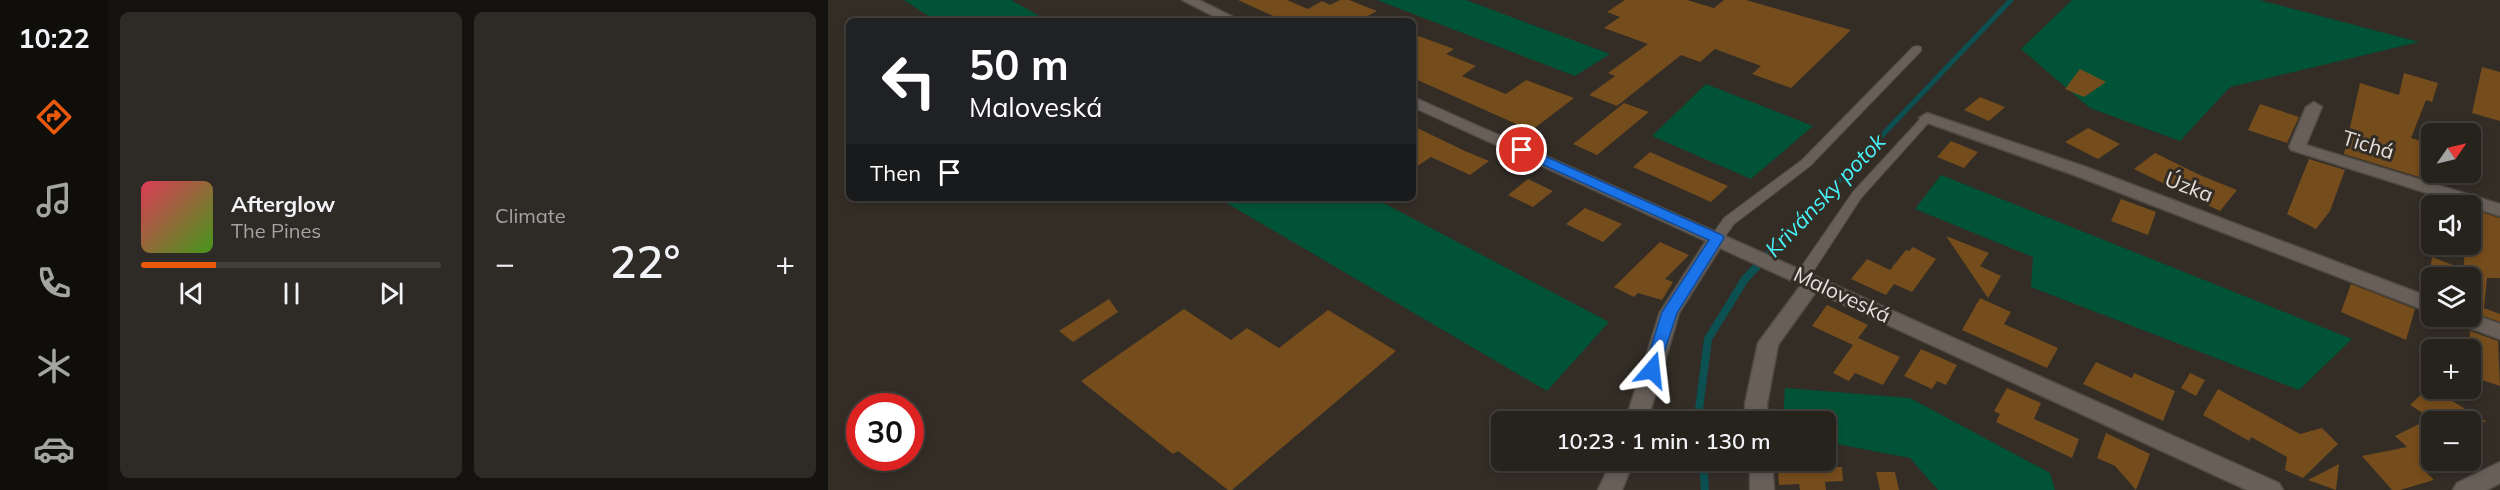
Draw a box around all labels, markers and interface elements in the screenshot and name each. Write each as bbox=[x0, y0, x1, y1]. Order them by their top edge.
text: 10:22 bbox=[18, 21, 90, 55]
text: 50 m bbox=[969, 38, 1069, 91]
icon: left bbox=[870, 42, 948, 120]
text: Maloveská bbox=[969, 90, 1102, 124]
icon: directions bbox=[33, 96, 75, 138]
north arrow bbox=[2421, 123, 2481, 183]
map controls bbox=[2421, 123, 2481, 471]
pin bbox=[1496, 124, 1547, 175]
street label: Tichá bbox=[2339, 124, 2397, 164]
water label: Krivánsky potok bbox=[1759, 127, 1892, 263]
icon: arrive bbox=[1505, 133, 1538, 166]
icon: arrive bbox=[933, 156, 966, 189]
text: Then bbox=[870, 159, 921, 187]
street label: Úzka bbox=[2162, 165, 2217, 207]
icon: music bbox=[33, 179, 75, 221]
text: Afterglow bbox=[231, 190, 335, 218]
button: sound bbox=[2421, 195, 2481, 255]
text: Climate bbox=[495, 203, 566, 228]
text: The Pines bbox=[231, 218, 321, 243]
text: 22° bbox=[610, 233, 680, 289]
text: − bbox=[495, 242, 515, 283]
text: + bbox=[775, 242, 795, 283]
street label: Maloveská bbox=[1790, 260, 1895, 328]
icon: phone bbox=[33, 262, 75, 304]
button: layers bbox=[2421, 267, 2481, 327]
icon: previous bbox=[175, 277, 208, 310]
icon: pause bbox=[275, 277, 308, 310]
icon: next bbox=[375, 277, 408, 310]
position arrow bbox=[1620, 338, 1684, 402]
button: + bbox=[2421, 339, 2481, 399]
icon: climate bbox=[33, 345, 75, 387]
speed limit sign: 30 bbox=[846, 393, 924, 471]
button: − bbox=[2421, 411, 2481, 471]
text: 10:23 · 1 min · 130 m bbox=[1556, 427, 1771, 455]
icon: car bbox=[33, 428, 75, 470]

